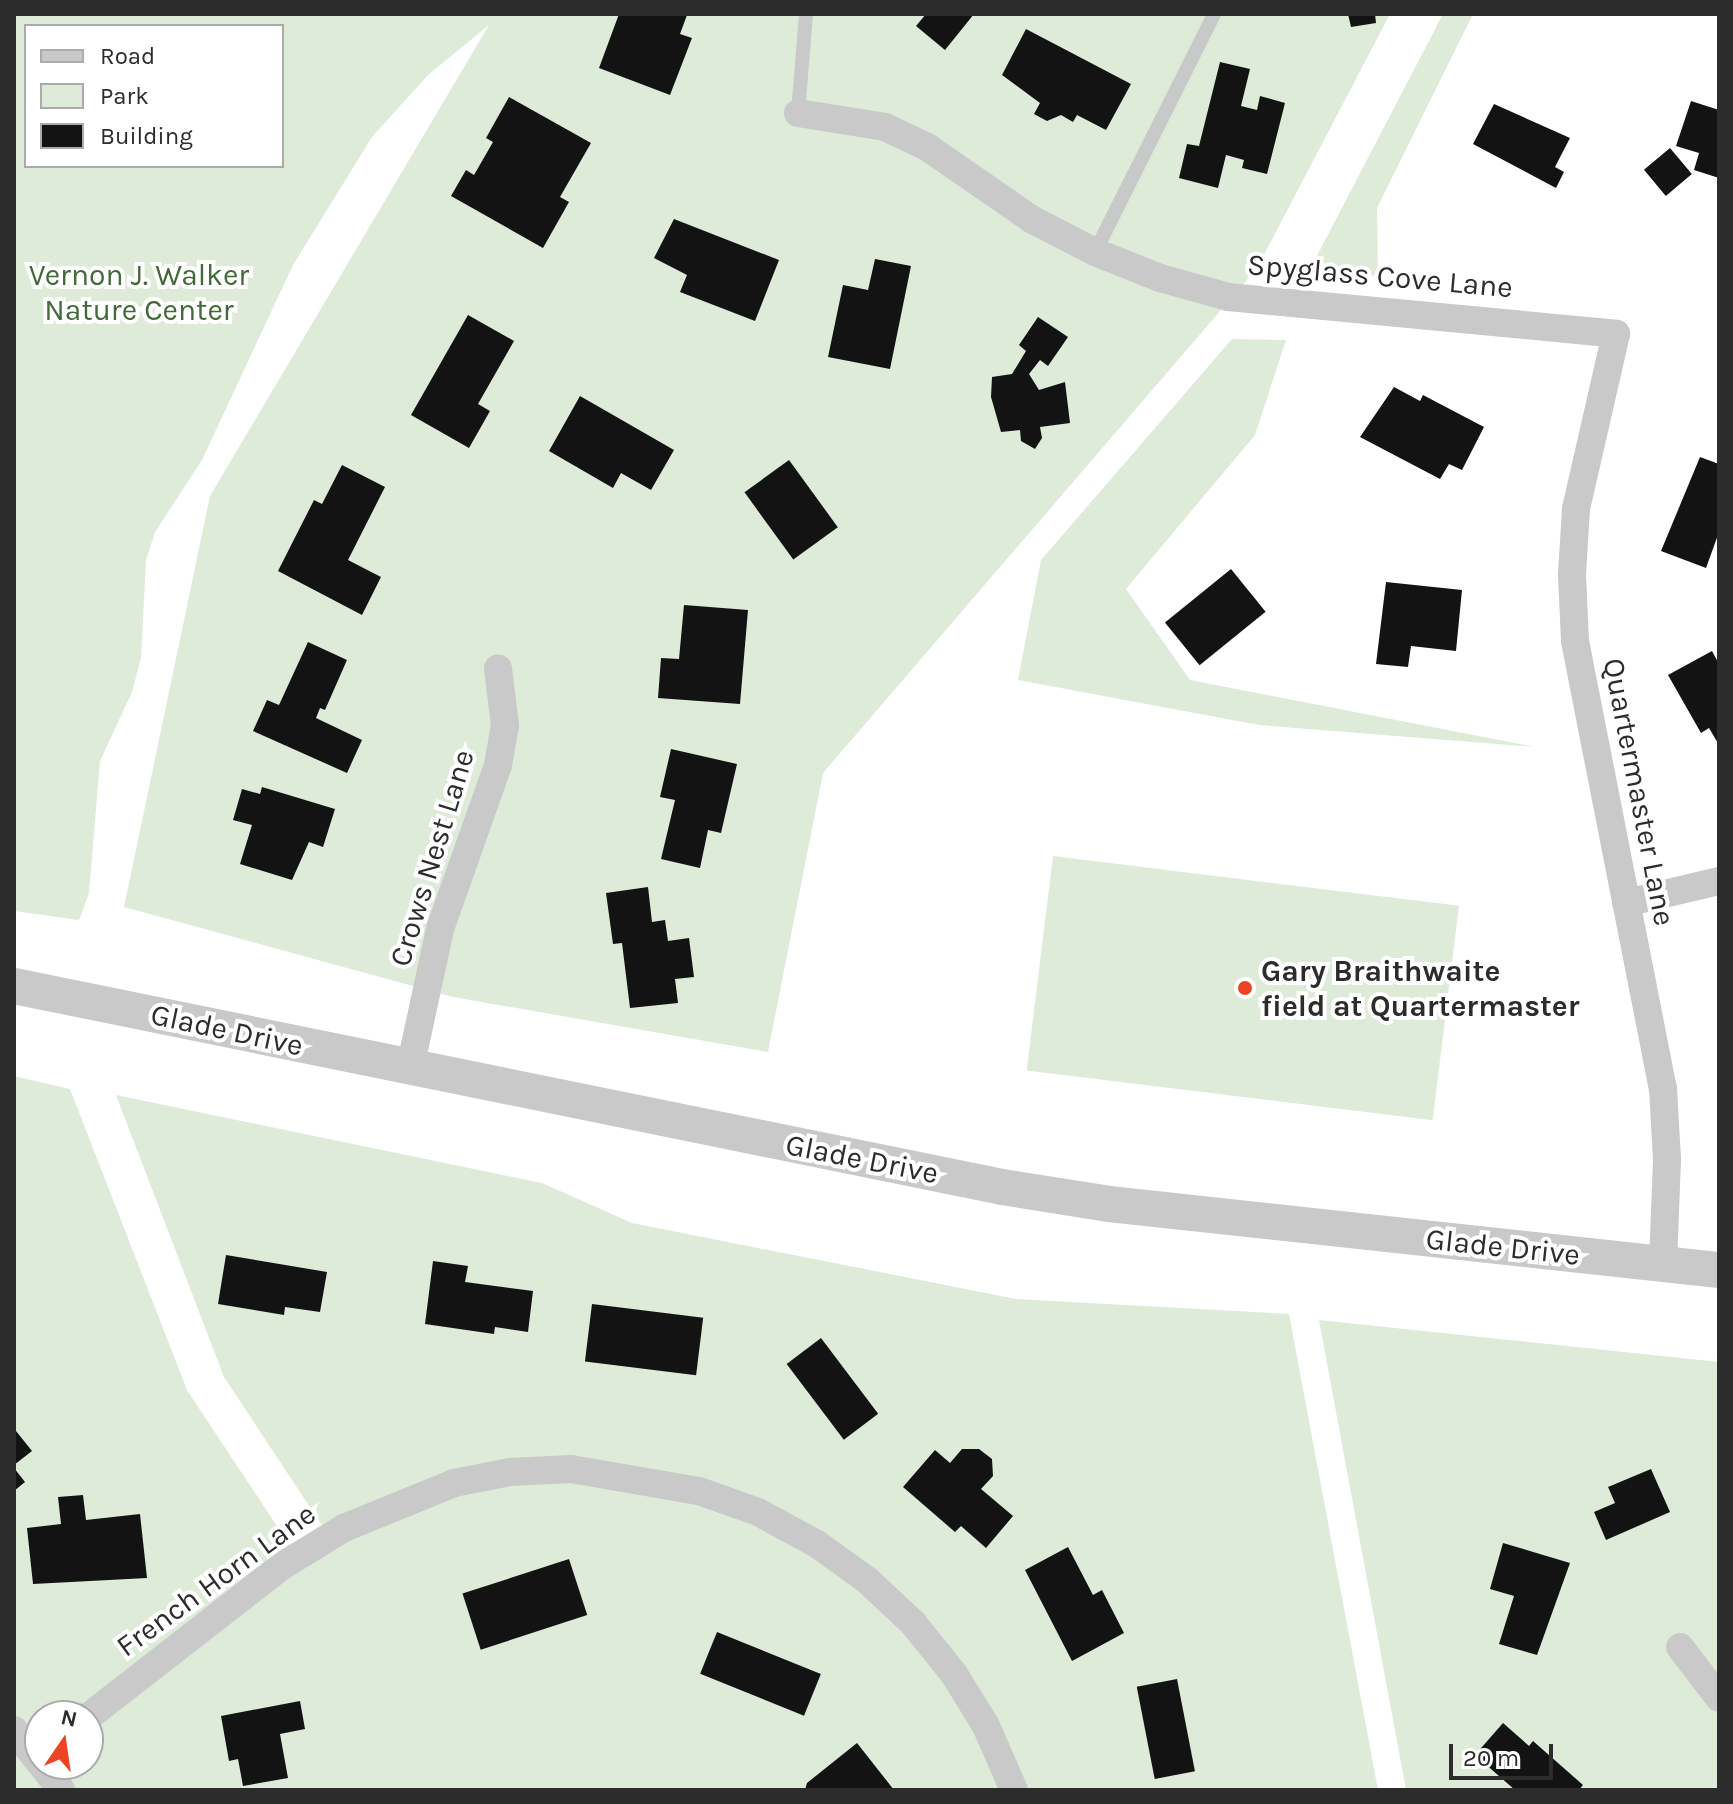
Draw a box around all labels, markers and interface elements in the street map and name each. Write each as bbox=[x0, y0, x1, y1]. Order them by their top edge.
legend bbox=[24, 24, 284, 168]
text: Road bbox=[100, 42, 155, 70]
text: Park bbox=[100, 82, 149, 110]
text: Building bbox=[100, 122, 193, 150]
street label: Spyglass Cove Lane bbox=[1246, 246, 1514, 306]
park label: Vernon J. Walker Nature Center bbox=[29, 257, 249, 328]
street label: Quartermaster Lane bbox=[1595, 655, 1683, 929]
street label: Crows Nest Lane bbox=[382, 745, 482, 971]
place label: Gary Braithwaite field at Quartermaster bbox=[1261, 953, 1579, 1024]
marker: Gary Braithwaite field at Quartermaster bbox=[1236, 979, 1254, 997]
street label: Glade Drive bbox=[148, 996, 306, 1064]
street label: Glade Drive bbox=[783, 1127, 941, 1191]
street label: Glade Drive bbox=[1424, 1221, 1582, 1273]
street label: French Horn Lane bbox=[109, 1496, 323, 1664]
north arrow bbox=[24, 1700, 104, 1780]
text: N bbox=[58, 1704, 80, 1733]
scale bar bbox=[1453, 1728, 1557, 1778]
text: 20 m bbox=[1463, 1744, 1519, 1772]

